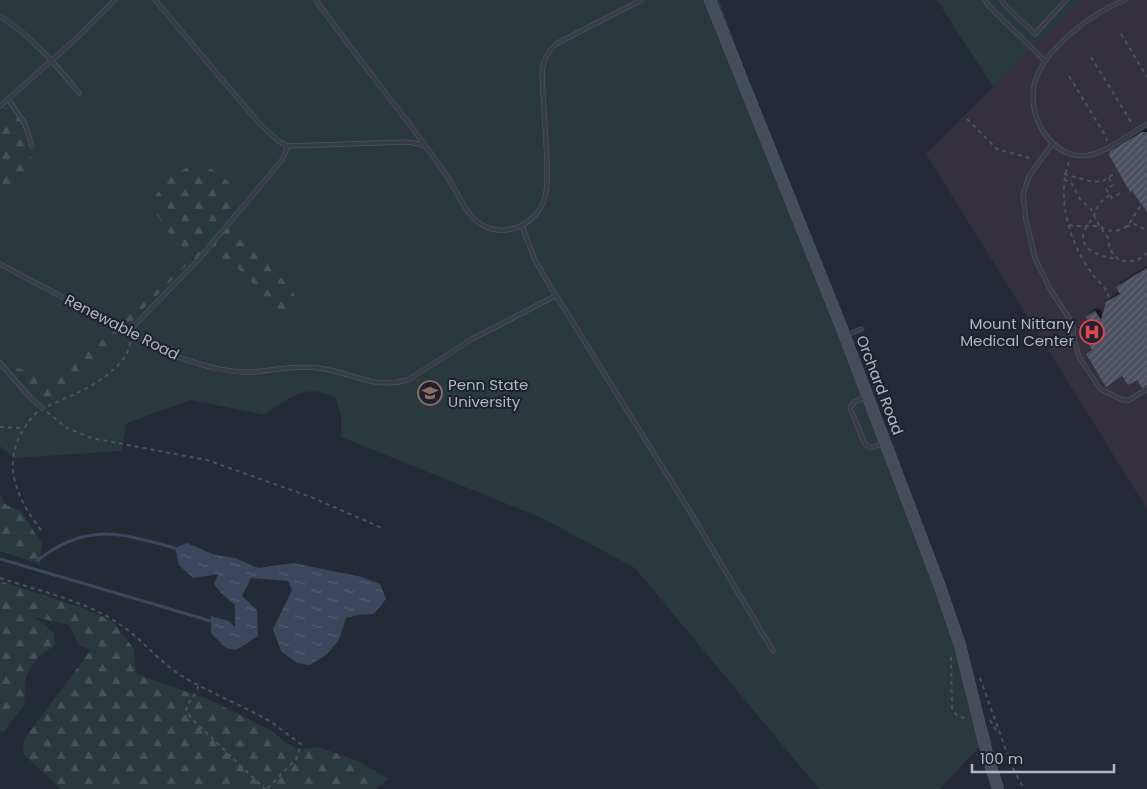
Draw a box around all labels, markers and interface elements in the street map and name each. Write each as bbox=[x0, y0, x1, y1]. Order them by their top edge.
street label: Renewable Road bbox=[61, 289, 183, 365]
place label: Mount Nittany Medical Center bbox=[960, 313, 1075, 351]
hospital icon: Mount Nittany Medical Center bbox=[1079, 319, 1105, 345]
street label: Orchard Road bbox=[851, 332, 909, 438]
place label: Penn State University bbox=[448, 374, 528, 412]
school or university icon: Penn State University bbox=[417, 380, 443, 406]
scale bar bbox=[972, 742, 1114, 774]
text: 100 m bbox=[980, 748, 1023, 769]

